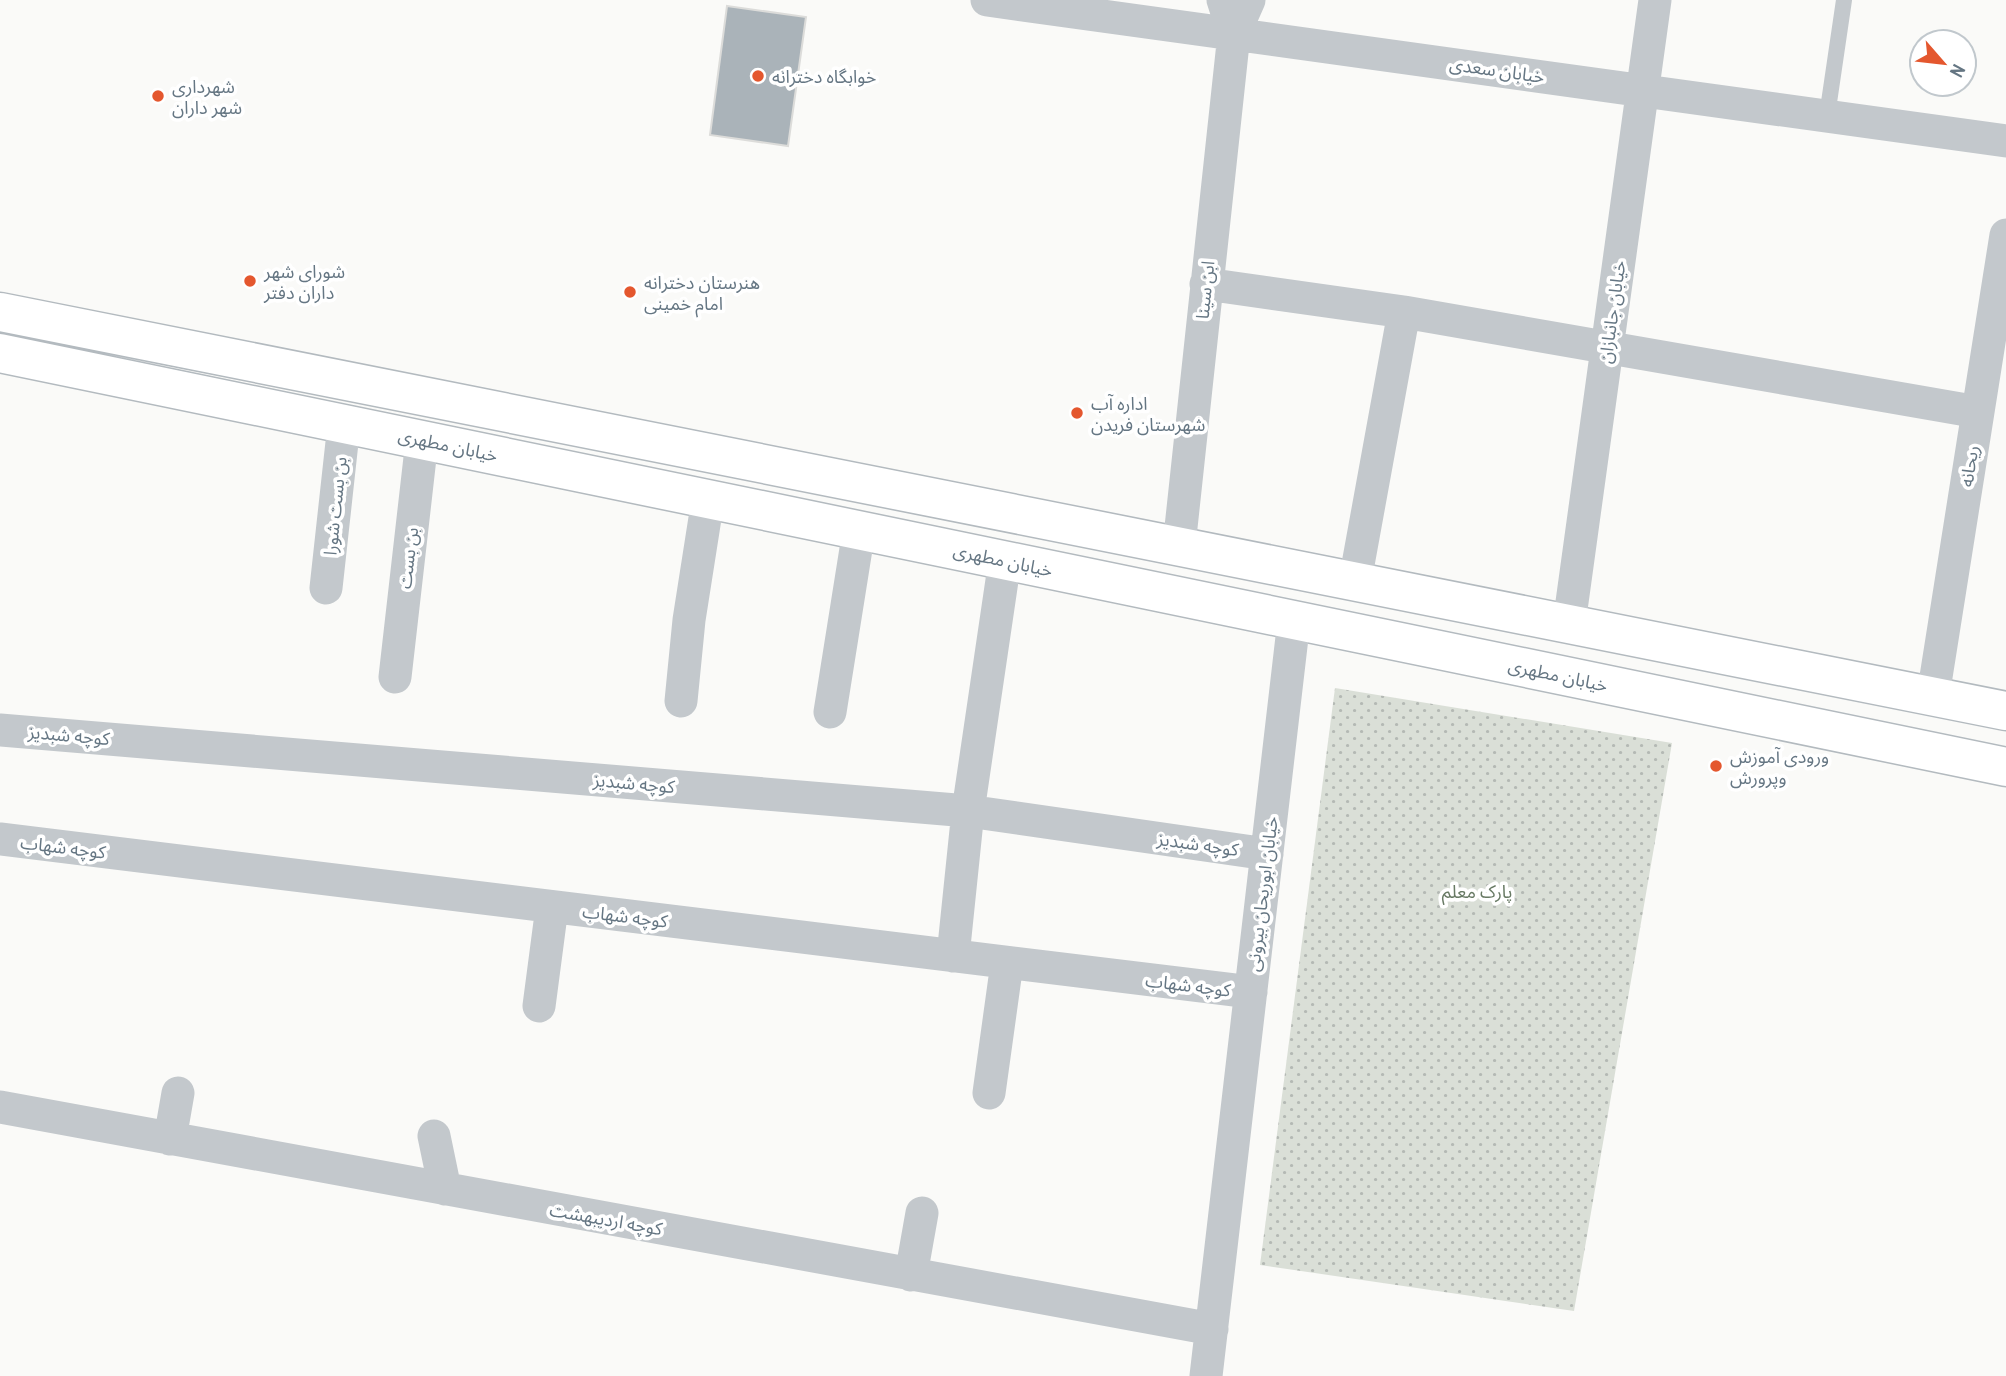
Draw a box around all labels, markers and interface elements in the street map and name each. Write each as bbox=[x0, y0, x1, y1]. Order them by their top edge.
north arrow bbox=[1908, 28, 1978, 98]
street label: خیابان سعدی bbox=[1448, 51, 1546, 89]
text: N bbox=[1944, 60, 1972, 82]
place label: خوابگاه دخترانه bbox=[772, 64, 876, 89]
marker: خوابگاه دخترانه bbox=[750, 68, 766, 84]
place label: شهرداری شهر داران bbox=[172, 74, 242, 120]
marker: شهرداری شهر داران bbox=[150, 88, 166, 104]
place label: شورای شهر داران دفتر bbox=[263, 259, 345, 305]
street label: خیابان جانبازان bbox=[1592, 259, 1632, 365]
street label: ابن سینا bbox=[1190, 260, 1220, 320]
place label: هنرستان دخترانه امام خمینی bbox=[644, 270, 760, 318]
marker: شورای شهر داران دفتر bbox=[242, 273, 258, 289]
marker: هنرستان دخترانه امام خمینی bbox=[622, 284, 638, 300]
place label: اداره آب شهرستان فریدن bbox=[1091, 391, 1205, 437]
marker: اداره آب شهرستان فریدن bbox=[1069, 405, 1085, 421]
street label: خیابان مطهری bbox=[396, 422, 500, 468]
street label: ریحانه bbox=[1953, 443, 1985, 489]
street label: بن بست شورا bbox=[317, 455, 353, 557]
street label: بن بست bbox=[392, 526, 424, 590]
street label: خیابان مطهری bbox=[951, 537, 1055, 583]
street label: خیابان مطهری bbox=[1506, 652, 1610, 698]
street label: کوچه شبدیز bbox=[26, 719, 111, 751]
place label: ورودی آموزش وپرورش bbox=[1730, 744, 1829, 790]
marker: ورودی آموزش وپرورش bbox=[1708, 758, 1724, 774]
street label: کوچه شبدیز bbox=[591, 767, 676, 799]
street label: خیابان ابوریحان بیرونی bbox=[1240, 815, 1284, 973]
street label: کوچه شبدیز bbox=[1155, 826, 1241, 862]
street label: کوچه شهاب bbox=[19, 829, 108, 865]
park label: پارک معلم bbox=[1442, 879, 1512, 905]
street label: کوچه شهاب bbox=[581, 898, 670, 934]
street label: کوچه شهاب bbox=[1144, 967, 1233, 1003]
street label: کوچه اردیبهشت bbox=[548, 1197, 665, 1241]

